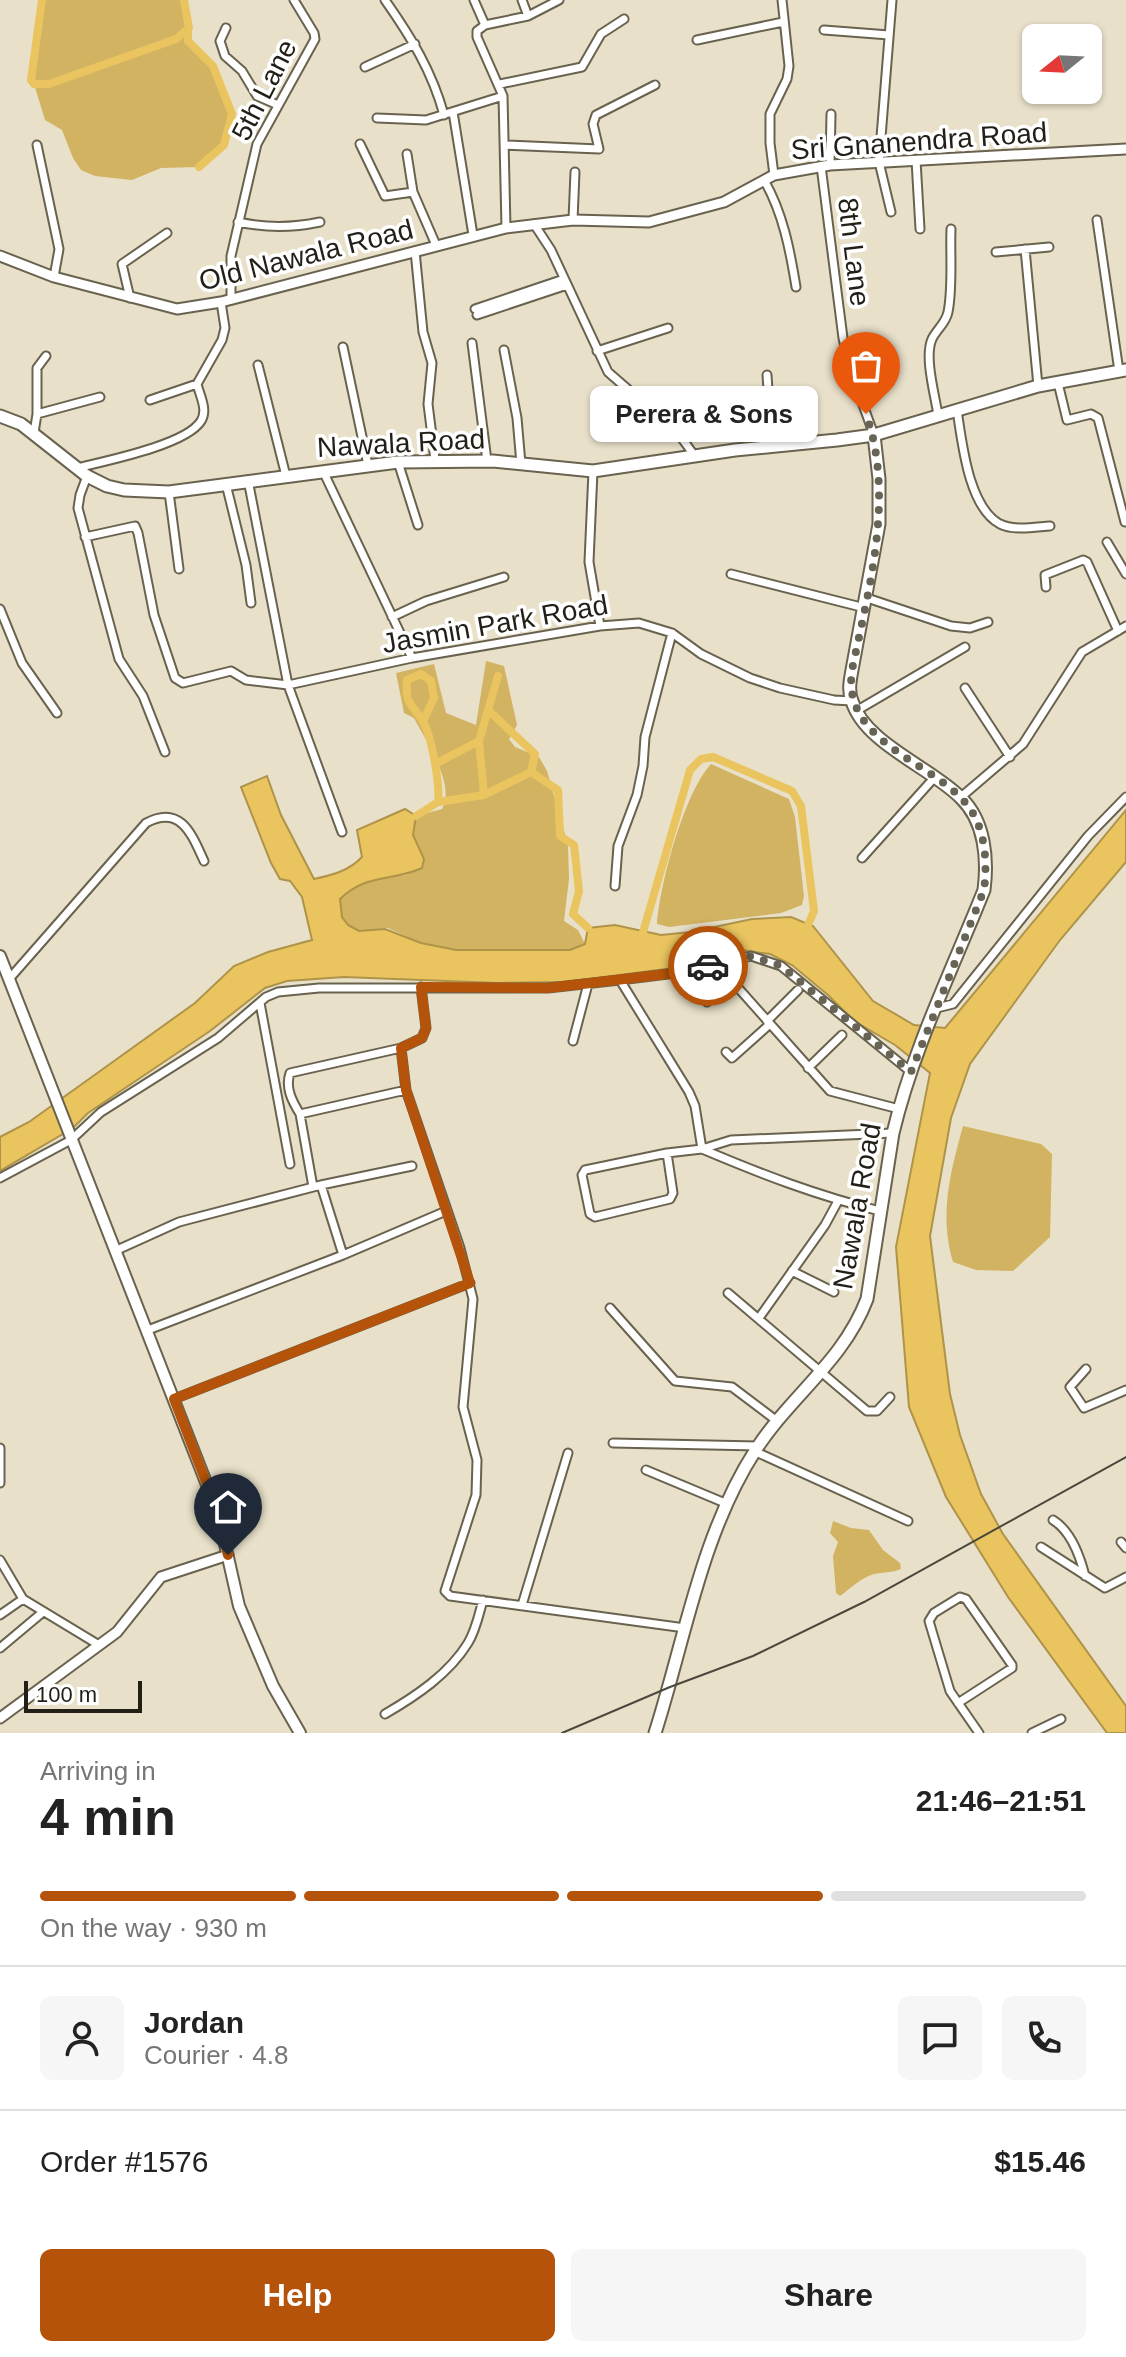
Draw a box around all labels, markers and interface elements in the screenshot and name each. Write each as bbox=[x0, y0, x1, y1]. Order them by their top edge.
north arrow bbox=[1022, 24, 1102, 104]
map controls bbox=[1022, 24, 1102, 104]
street label: 5th Lane bbox=[225, 34, 303, 146]
street label: Sri Gnanendra Road bbox=[790, 117, 1048, 165]
street label: 8th Lane bbox=[832, 196, 876, 308]
street label: Old Nawala Road bbox=[196, 213, 416, 297]
pin bbox=[832, 332, 900, 414]
icon: bag bbox=[844, 344, 888, 388]
callout: Perera & Sons bbox=[590, 386, 818, 442]
text: Perera & Sons bbox=[615, 399, 793, 429]
street label: Nawala Road bbox=[316, 423, 486, 463]
street label: Jasmin Park Road bbox=[380, 589, 610, 659]
courier bbox=[668, 926, 748, 1006]
icon: car bbox=[686, 944, 730, 988]
street label: Nawala Road bbox=[827, 1121, 887, 1291]
pin bbox=[194, 1473, 262, 1555]
icon: home bbox=[206, 1485, 250, 1529]
scale bar bbox=[24, 1677, 142, 1713]
text: 100 m bbox=[36, 1682, 97, 1707]
text: Arriving in bbox=[40, 1756, 156, 1786]
text: 21:46–21:51 bbox=[916, 1784, 1086, 1817]
text: 4 min bbox=[40, 1788, 176, 1846]
text: On the way · 930 m bbox=[40, 1913, 267, 1943]
button: person bbox=[40, 1996, 124, 2080]
button: chat bbox=[898, 1996, 982, 2080]
button: phone bbox=[1002, 1996, 1086, 2080]
text: Jordan bbox=[144, 2006, 244, 2039]
text: Courier · 4.8 bbox=[144, 2040, 289, 2070]
text: Order #1576 bbox=[40, 2145, 208, 2178]
text: $15.46 bbox=[994, 2145, 1086, 2178]
button: Help bbox=[40, 2249, 555, 2341]
button: Share bbox=[571, 2249, 1086, 2341]

